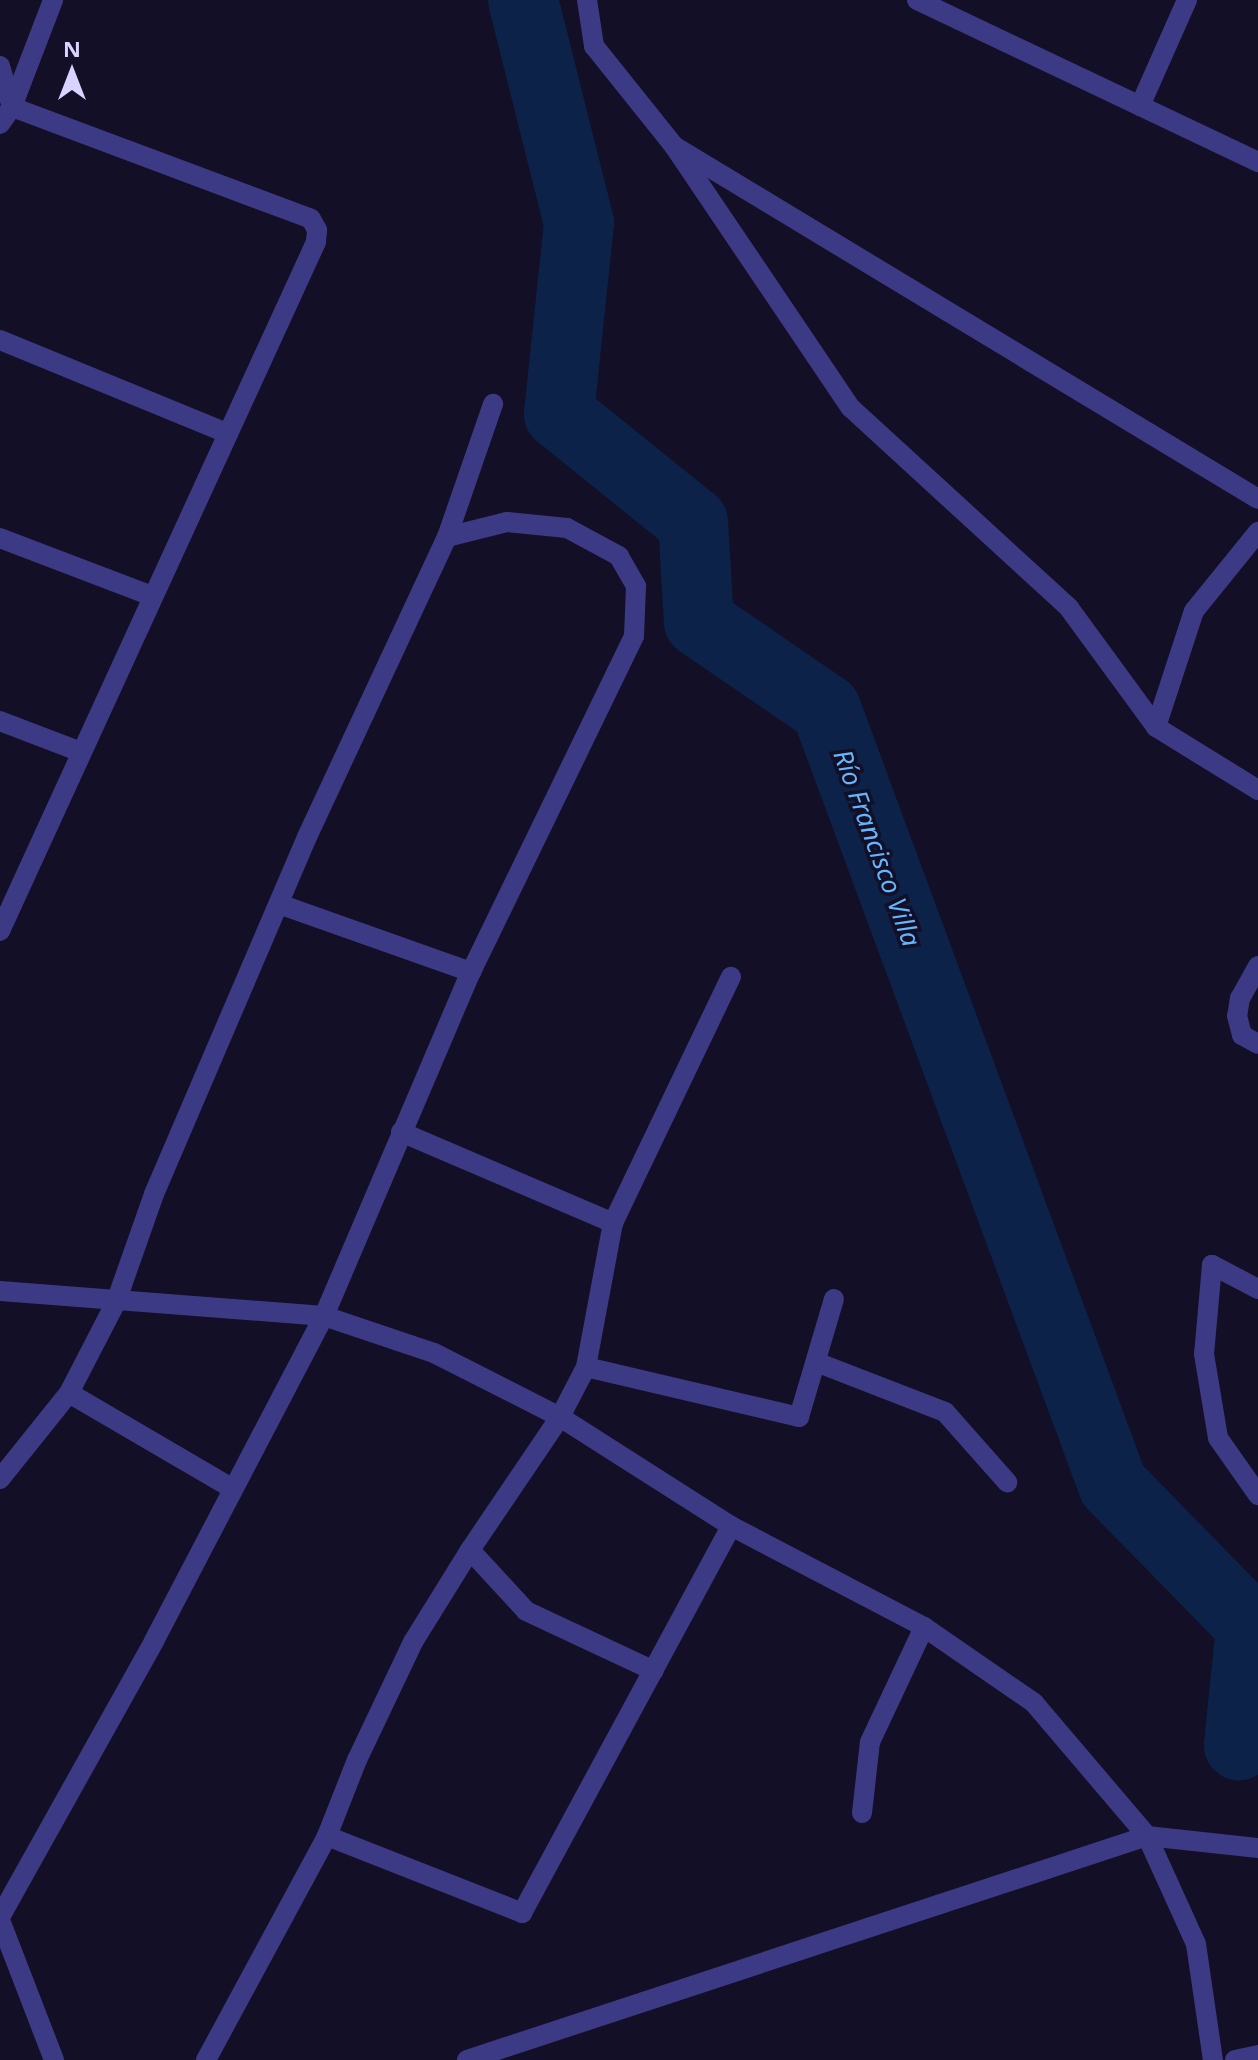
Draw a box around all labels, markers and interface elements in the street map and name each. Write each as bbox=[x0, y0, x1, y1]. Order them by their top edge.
north arrow bbox=[32, 32, 112, 112]
text: N bbox=[63, 33, 81, 63]
water label: Río Francisco Villa bbox=[827, 745, 927, 951]

